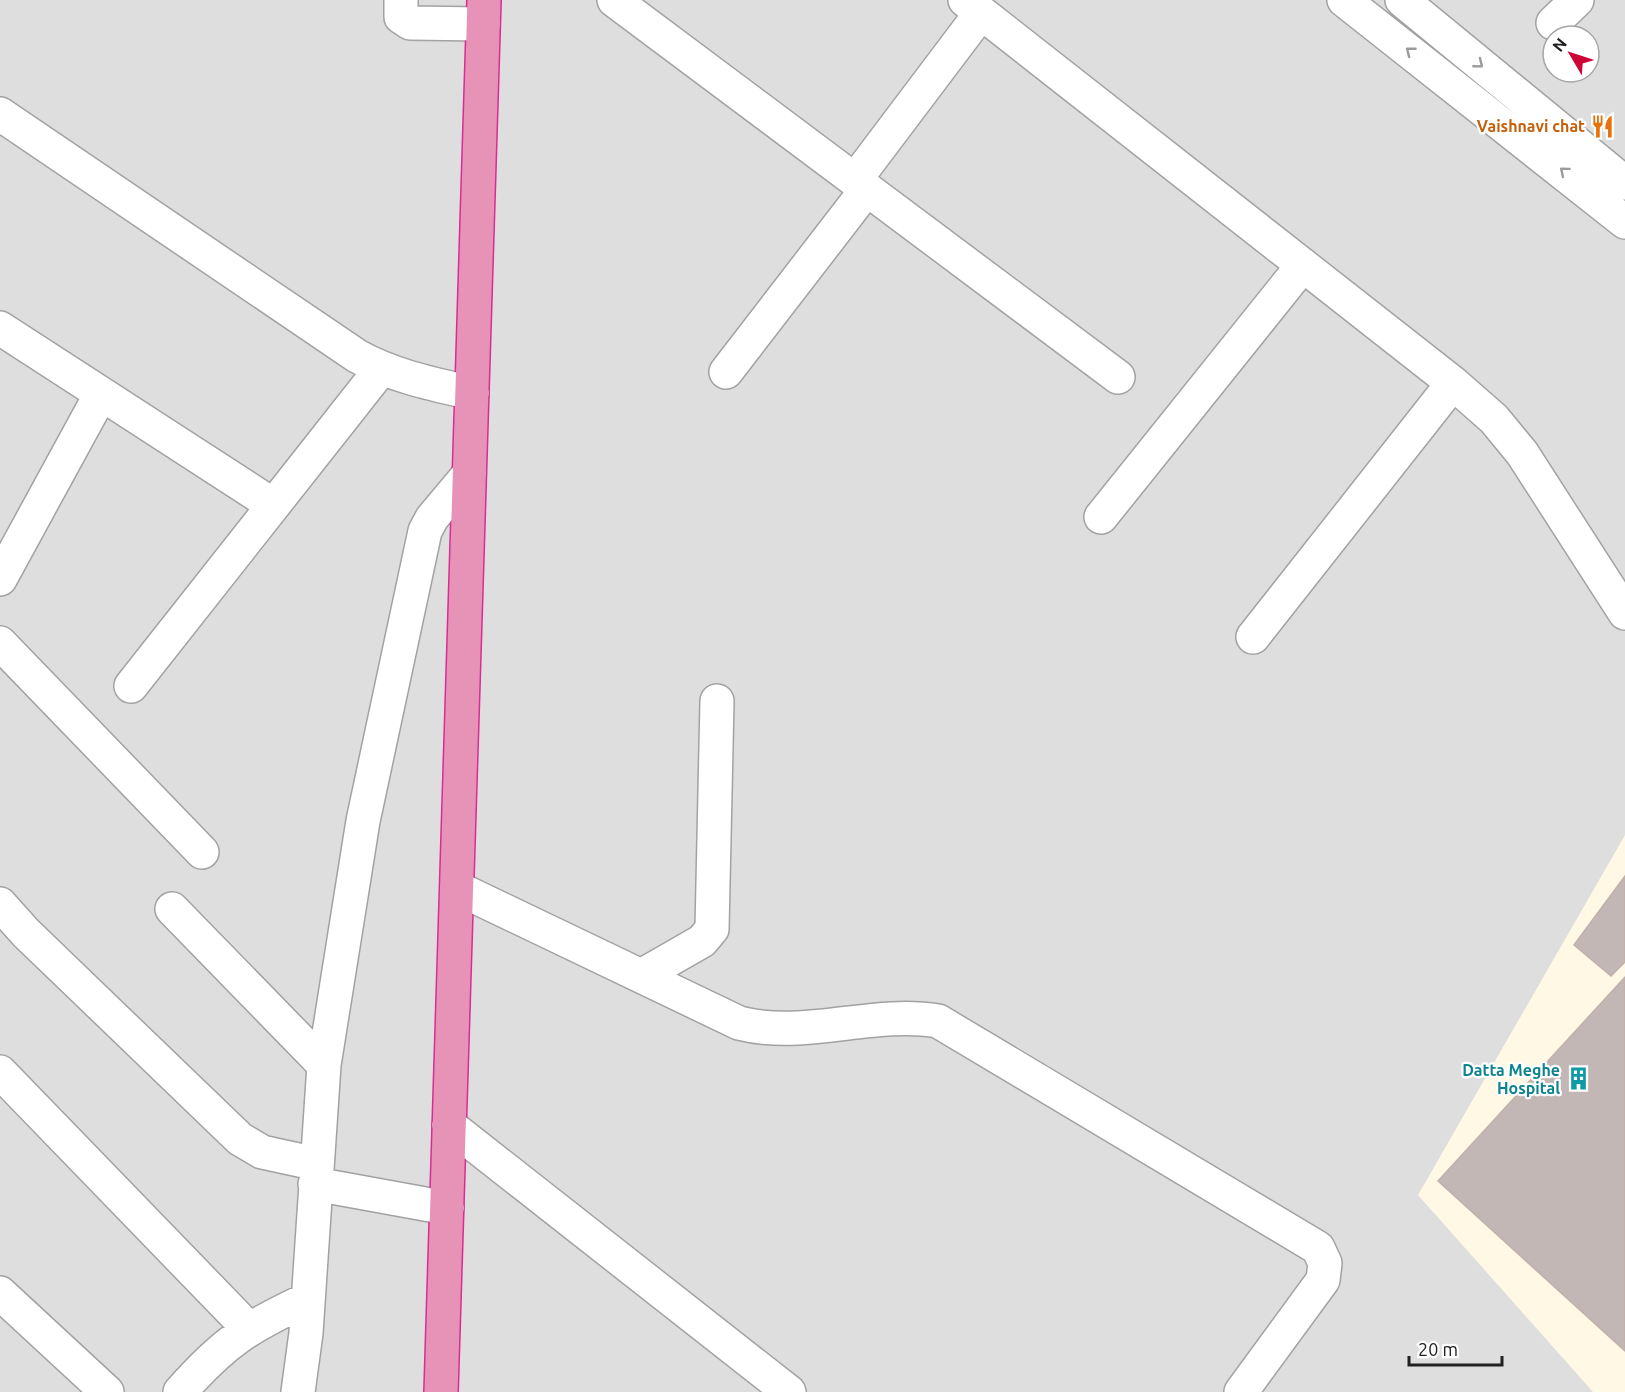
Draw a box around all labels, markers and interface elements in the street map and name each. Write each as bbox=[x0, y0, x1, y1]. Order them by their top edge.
north arrow bbox=[1541, 24, 1601, 84]
text: N bbox=[1549, 34, 1570, 55]
one-way arrow bbox=[1406, 48, 1417, 59]
one-way arrow bbox=[1472, 56, 1483, 67]
restaurant icon: Vaishnavi chat bbox=[1590, 113, 1616, 139]
place label: Vaishnavi chat bbox=[1477, 117, 1585, 135]
one-way arrow bbox=[1560, 168, 1571, 179]
place label: Datta Meghe Hospital bbox=[1462, 1061, 1560, 1097]
building icon: Datta Meghe Hospital bbox=[1565, 1066, 1591, 1092]
scale bar bbox=[1409, 1329, 1502, 1367]
text: 20 m bbox=[1418, 1339, 1458, 1359]

